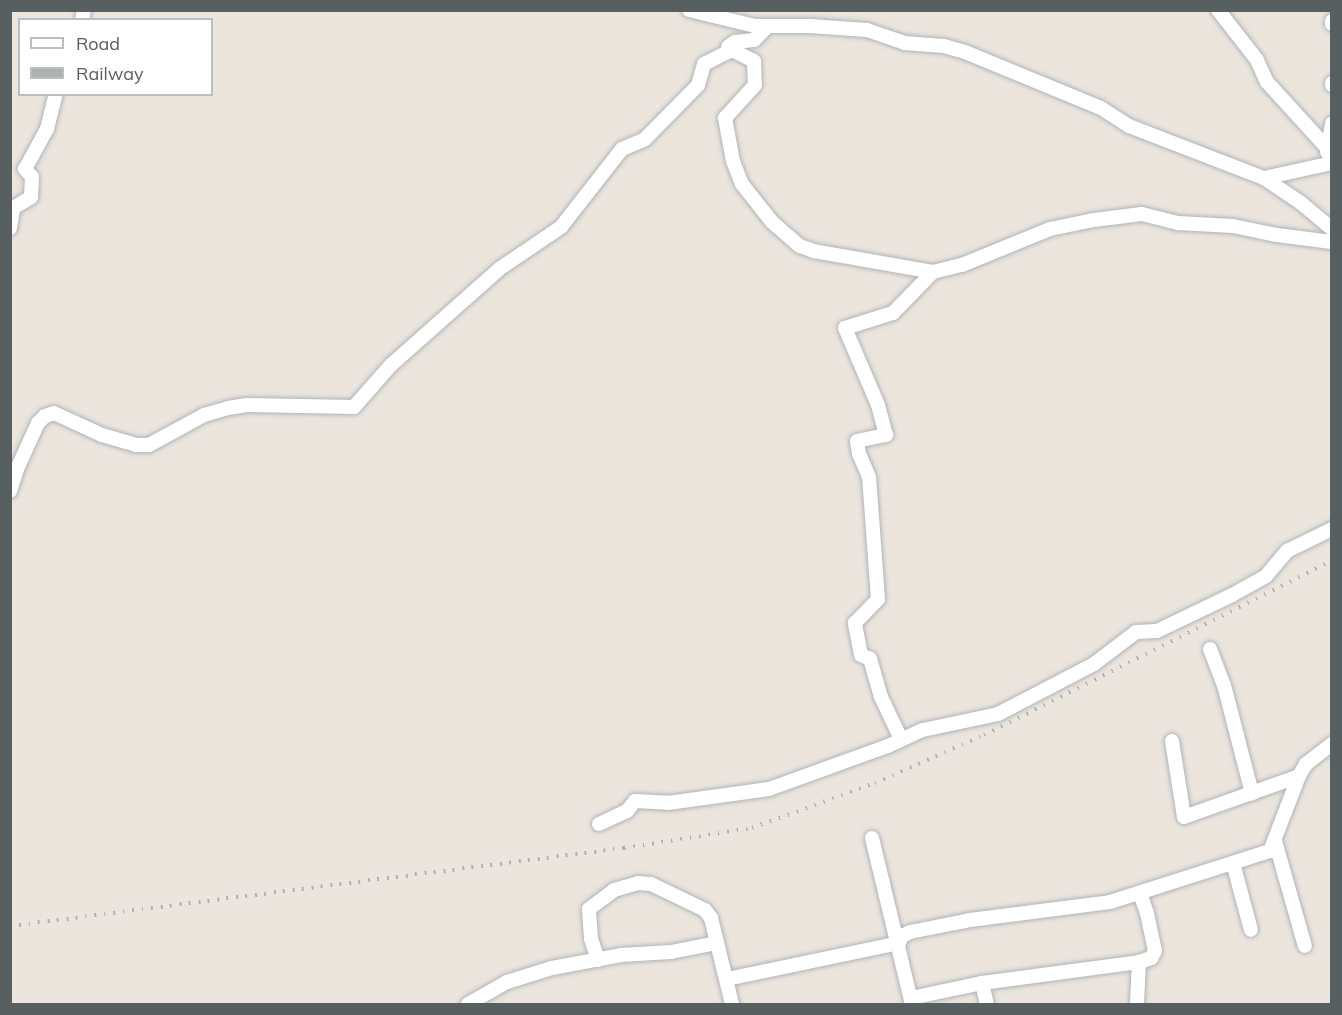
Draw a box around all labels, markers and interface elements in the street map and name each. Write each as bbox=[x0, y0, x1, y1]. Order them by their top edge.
legend bbox=[18, 18, 213, 96]
text: Road bbox=[76, 32, 120, 55]
text: Railway bbox=[76, 62, 144, 85]

